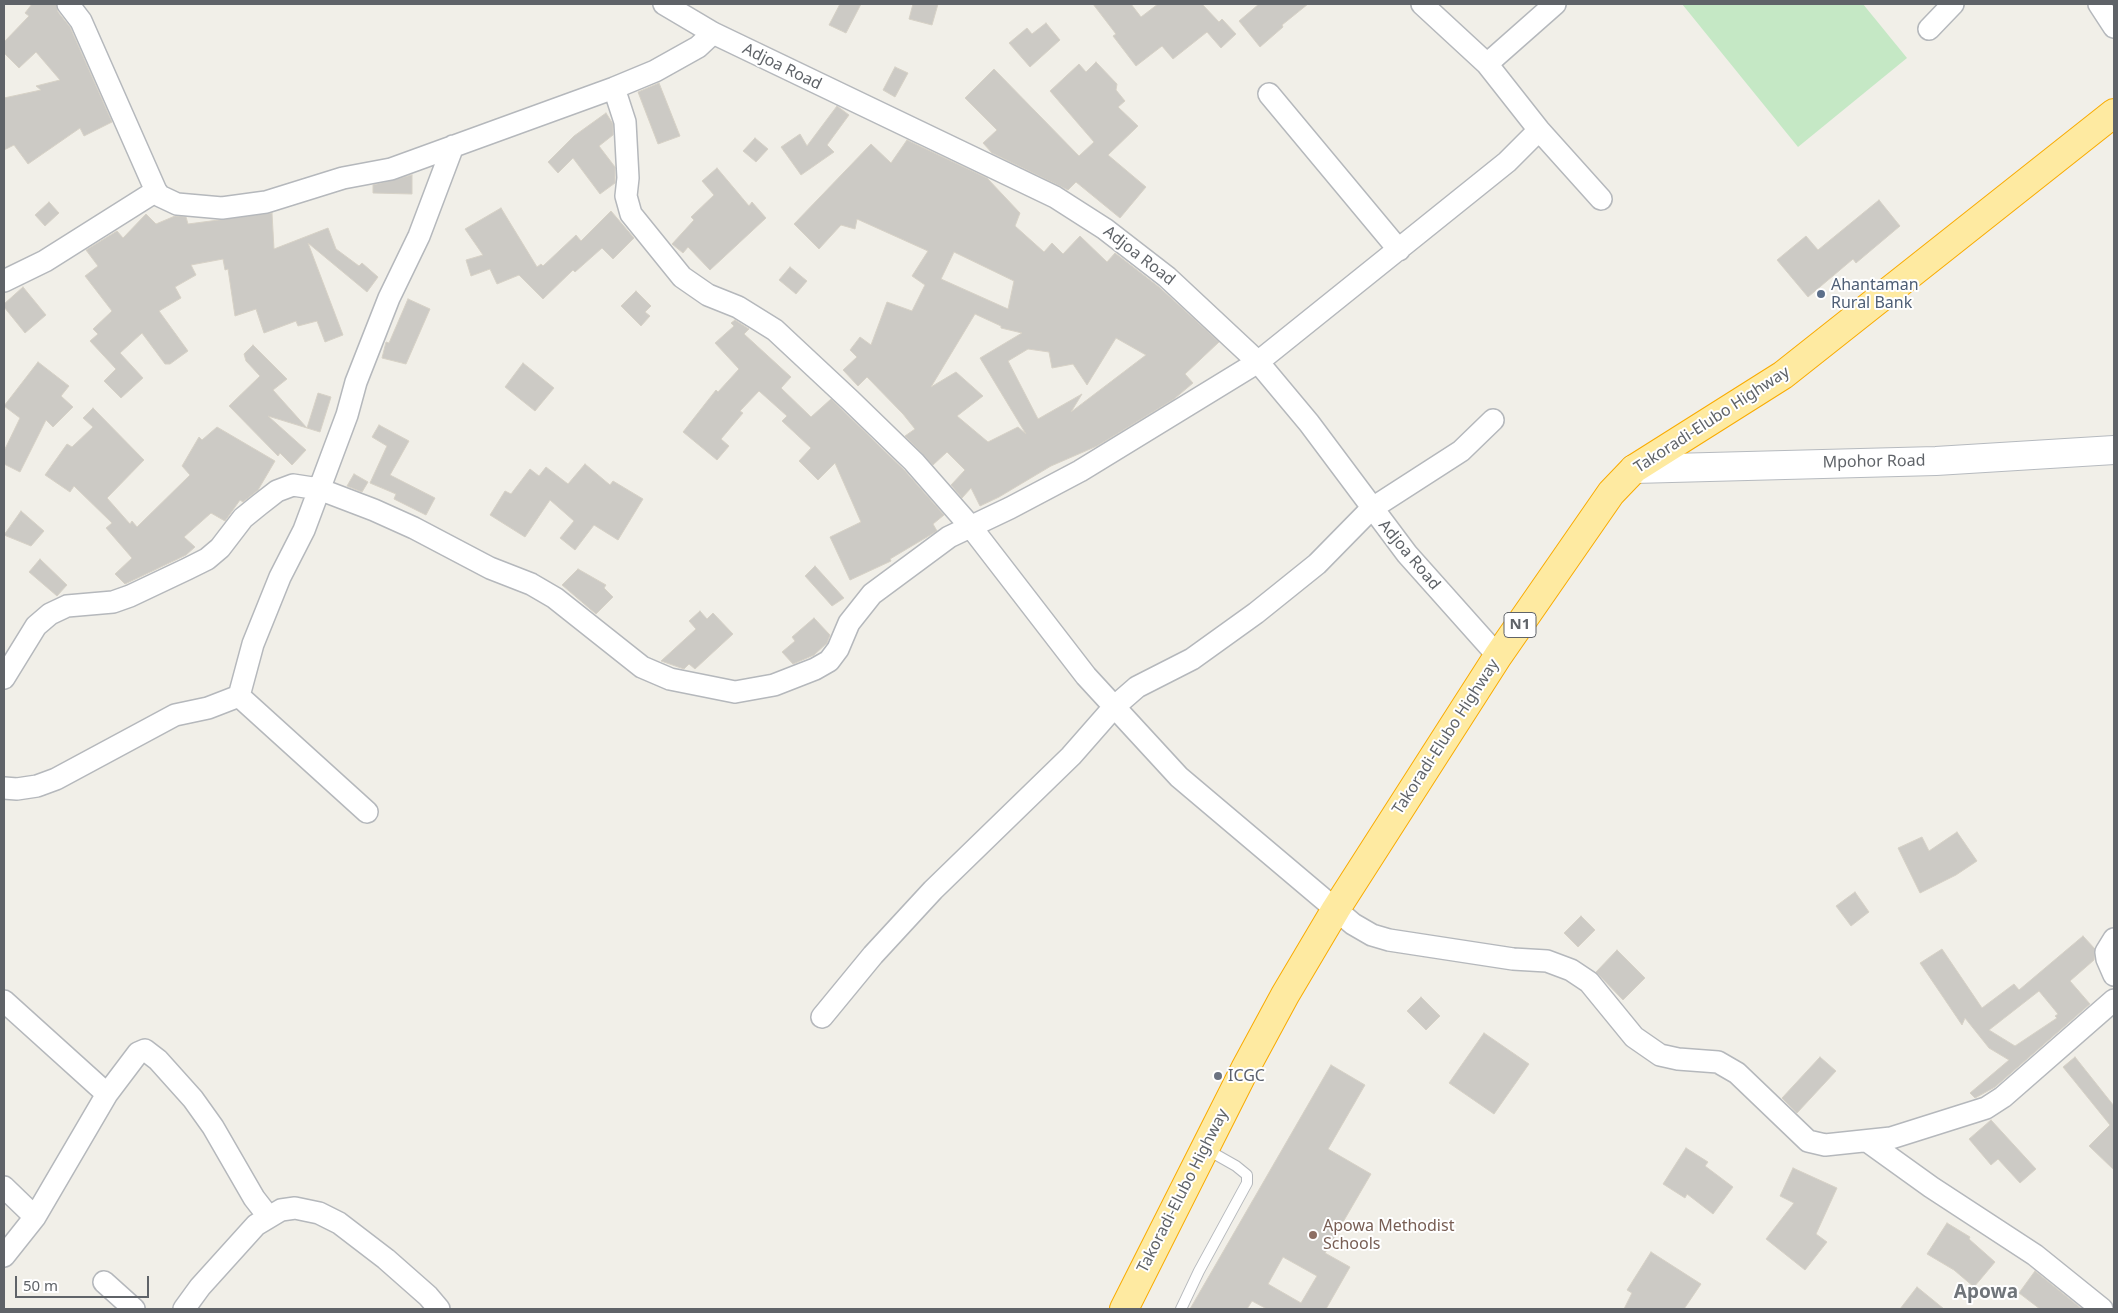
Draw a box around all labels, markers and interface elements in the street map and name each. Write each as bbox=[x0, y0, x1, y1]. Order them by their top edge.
street label: Adjoa Road bbox=[739, 40, 825, 94]
street label: Adjoa Road bbox=[1099, 222, 1179, 290]
place label: Ahantaman Rural Bank bbox=[1831, 275, 1919, 313]
marker: Ahantaman Rural Bank bbox=[1815, 288, 1827, 300]
street label: Takoradi-Elubo Highway bbox=[1631, 363, 1793, 477]
street label: Mpohor Road bbox=[1822, 452, 1926, 472]
street label: Adjoa Road bbox=[1374, 516, 1444, 594]
road number: N1 bbox=[1504, 612, 1536, 638]
street label: Takoradi-Elubo Highway bbox=[1389, 656, 1503, 818]
place label: ICGC bbox=[1228, 1066, 1265, 1086]
marker: ICGC bbox=[1212, 1070, 1224, 1082]
street label: Takoradi-Elubo Highway bbox=[1133, 1106, 1233, 1276]
place label: Apowa Methodist Schools bbox=[1323, 1216, 1454, 1254]
marker: Apowa Methodist Schools bbox=[1307, 1229, 1319, 1241]
scale bar bbox=[18, 1266, 151, 1298]
text: 50 m bbox=[23, 1275, 58, 1295]
district label: Apowa bbox=[1954, 1282, 2018, 1304]

